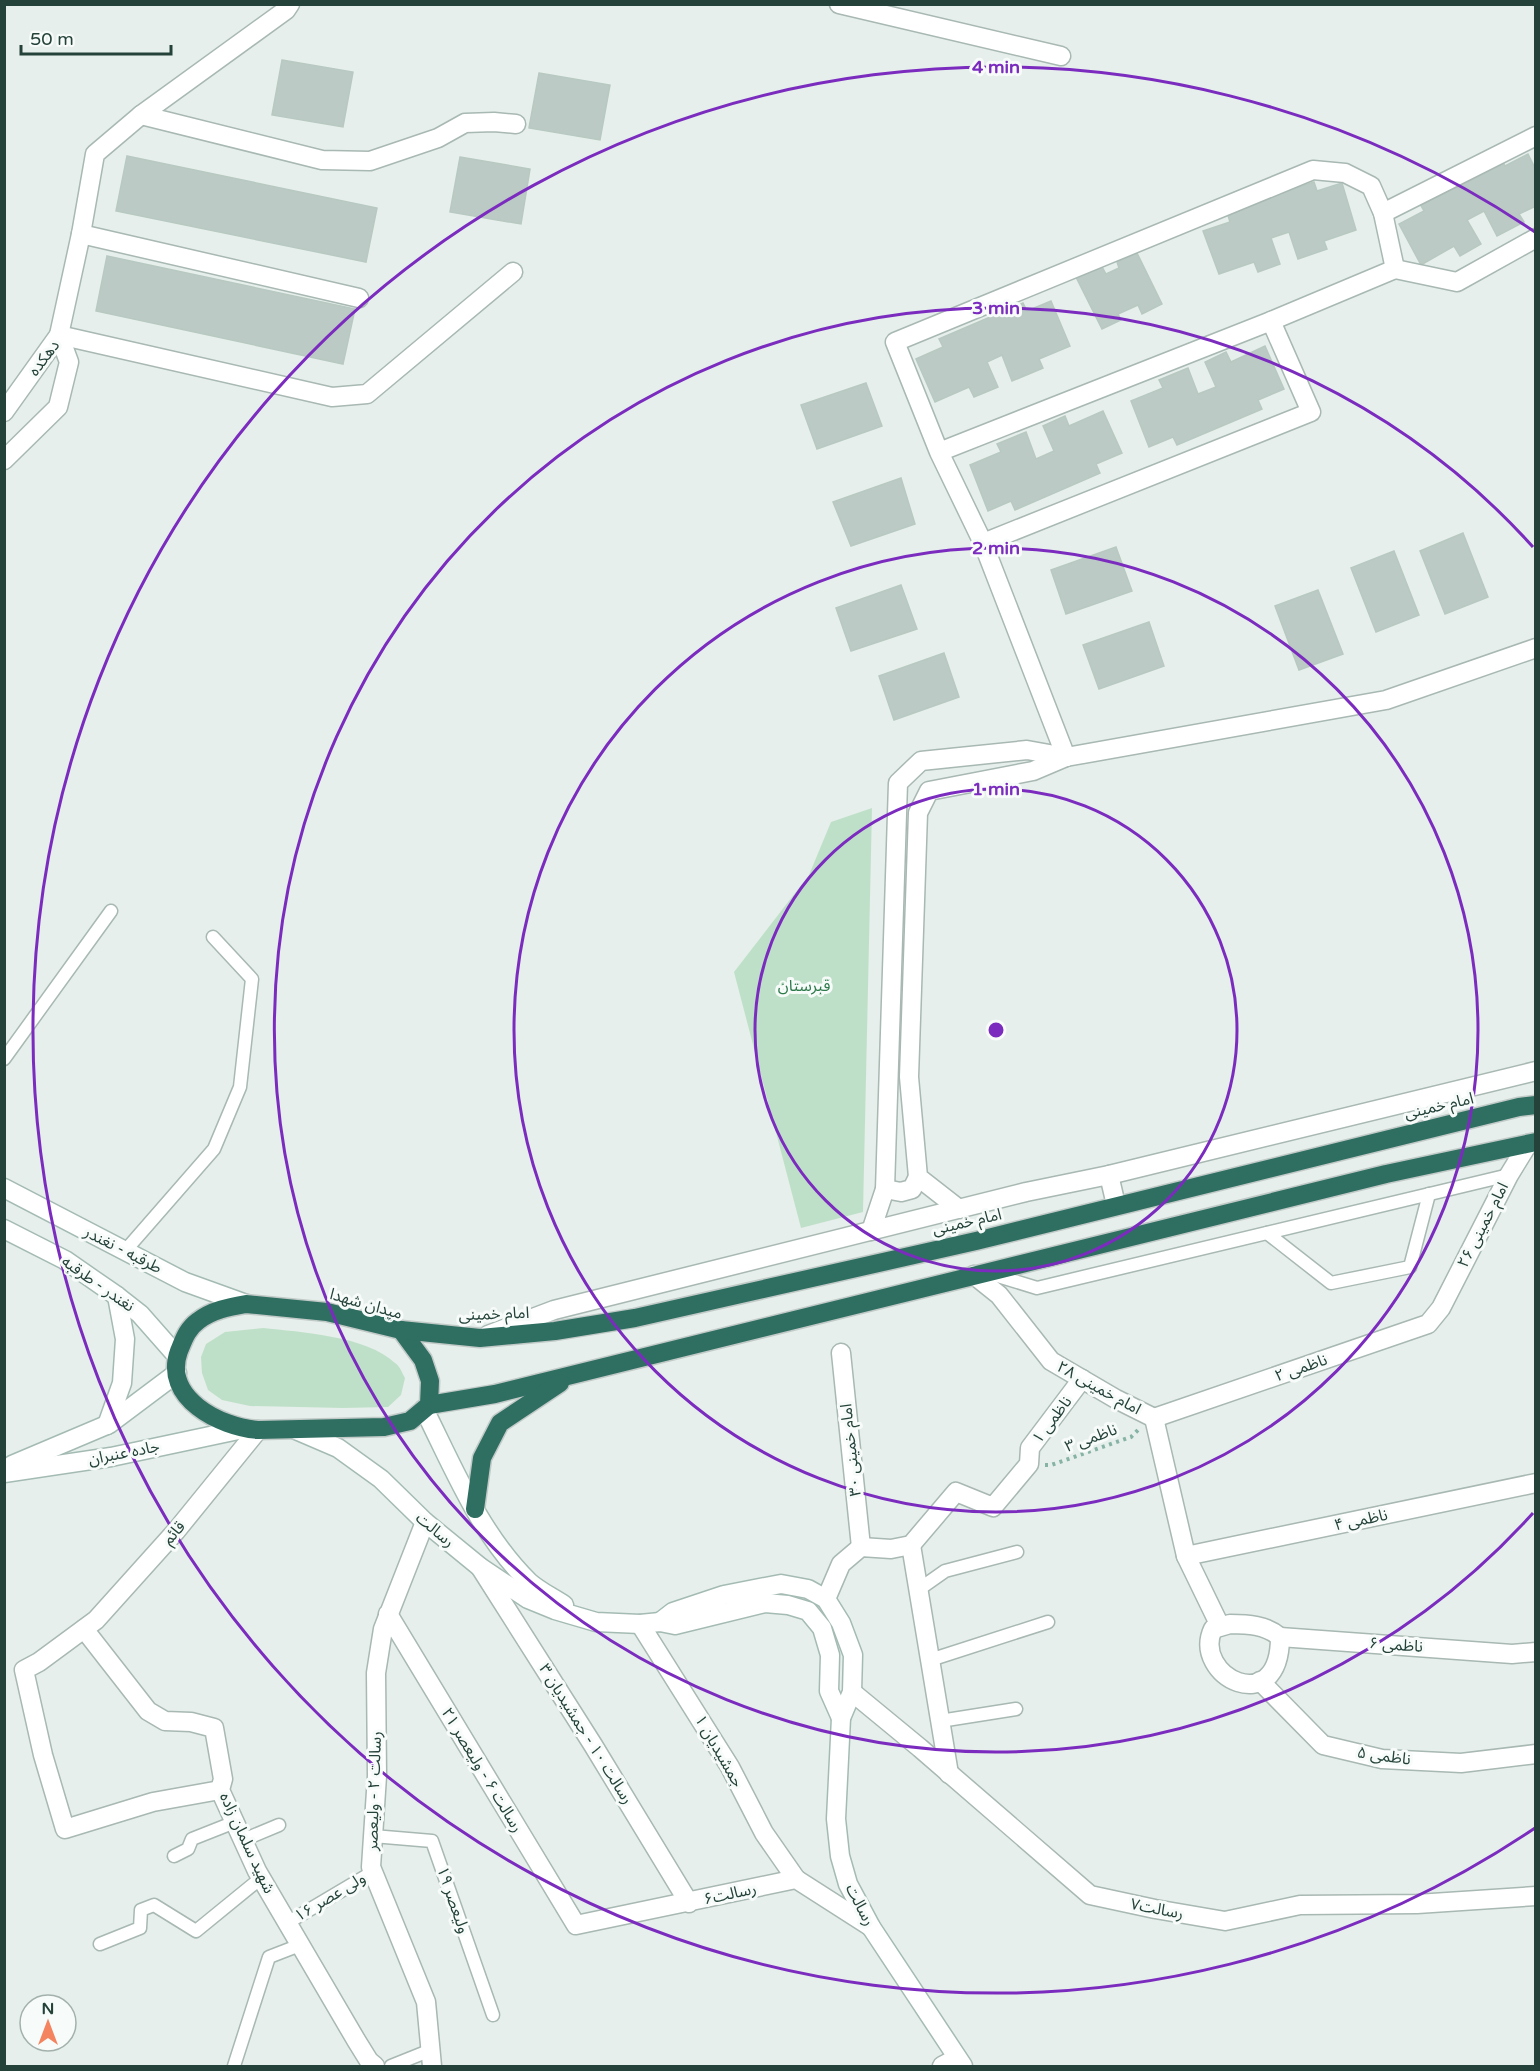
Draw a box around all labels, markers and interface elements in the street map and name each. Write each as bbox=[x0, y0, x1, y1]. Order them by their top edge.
scale bar bbox=[21, 18, 171, 56]
text: 50 m bbox=[30, 28, 74, 50]
text: 4 min bbox=[972, 56, 1020, 78]
text: 3 min bbox=[972, 297, 1020, 319]
street label: دهکده bbox=[24, 336, 64, 380]
text: 2 min bbox=[972, 537, 1020, 559]
text: 1 min bbox=[972, 778, 1020, 800]
park label: قبرستان bbox=[778, 976, 830, 996]
centre of rings bbox=[986, 1020, 1006, 1040]
street label: امام خمینی bbox=[1402, 1088, 1476, 1126]
street label: امام خمینی ۲۶ bbox=[1453, 1179, 1515, 1272]
street label: امام خمینی bbox=[930, 1204, 1004, 1242]
street label: طرقبه - نغندر bbox=[80, 1221, 165, 1278]
street label: نغندر - طرقبه bbox=[58, 1252, 138, 1316]
street label: میدان شهدا bbox=[327, 1284, 405, 1324]
street label: امام خمینی bbox=[458, 1303, 530, 1327]
street label: ناظمی ۲ bbox=[1272, 1350, 1330, 1386]
street label: امام خمینی ۲۸ bbox=[1052, 1357, 1145, 1421]
street label: ناظمی ۱ bbox=[1028, 1392, 1076, 1448]
street label: امام خمینی ۳۰ bbox=[836, 1402, 868, 1497]
street label: ناظمی ۳ bbox=[1062, 1419, 1120, 1457]
street label: جاده عنبران bbox=[87, 1436, 161, 1470]
street label: ناظمی ۴ bbox=[1332, 1505, 1390, 1535]
street label: رسالت bbox=[412, 1508, 458, 1552]
street label: قائم bbox=[158, 1517, 191, 1550]
street label: ناظمی ۶ bbox=[1368, 1633, 1424, 1657]
street label: رسالت ۱۰ - جمشیدیان ۳ bbox=[535, 1660, 637, 1808]
street label: رسالت ۶ - ولیعصر ۲۱ bbox=[437, 1704, 527, 1836]
street label: جمشیدیان ۱ bbox=[690, 1711, 748, 1791]
street label: رسالت ۲ - ولیعصر bbox=[362, 1731, 386, 1852]
street label: ناظمی ۵ bbox=[1356, 1742, 1412, 1770]
street label: شهید سلمان زاده bbox=[215, 1789, 279, 1897]
street label: ولیعصر ۱۹ bbox=[432, 1864, 474, 1936]
street label: ولی عصر ۱۶ bbox=[291, 1868, 369, 1926]
street label: رسالت۶ bbox=[702, 1879, 758, 1909]
street label: رسالت bbox=[841, 1881, 879, 1929]
street label: رسالت۷ bbox=[1129, 1894, 1185, 1924]
north arrow bbox=[18, 1993, 78, 2053]
text: N bbox=[42, 1999, 54, 2019]

